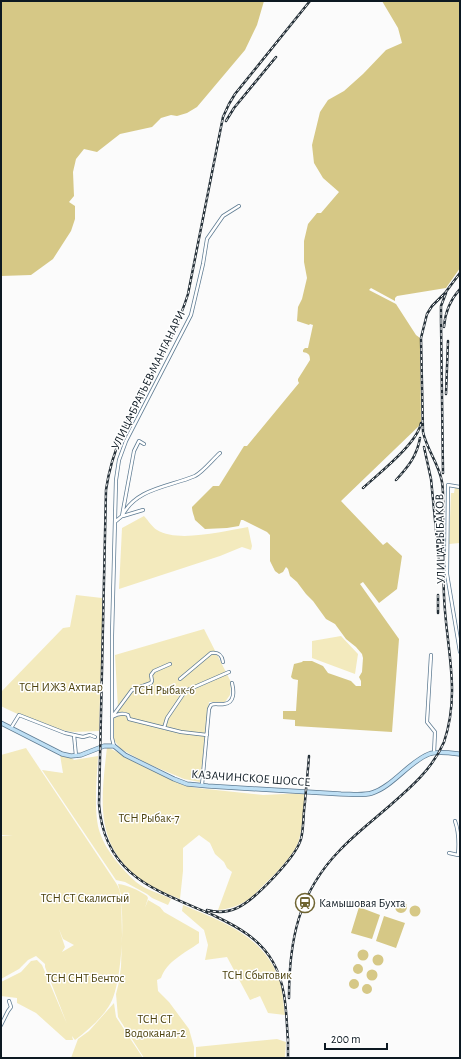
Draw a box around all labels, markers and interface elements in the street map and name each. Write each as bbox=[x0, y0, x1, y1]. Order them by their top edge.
street label: УЛИЦА БРАТЬЕВ МАНГАНАРИ bbox=[109, 309, 187, 451]
street label: УЛИЦА РЫБАКОВ bbox=[433, 494, 447, 584]
park label: ТСН ИЖЗ Ахтиар bbox=[19, 681, 103, 693]
park label: ТСН Рыбак-6 bbox=[133, 684, 195, 696]
street label: КАЗАЧИНСКОЕ ШОССЕ bbox=[191, 768, 311, 788]
park label: ТСН Рыбак-7 bbox=[118, 812, 180, 824]
park label: ТСН СТ Скалистый bbox=[41, 892, 129, 904]
station icon: Камышовая Бухта bbox=[294, 892, 316, 914]
place label: Камышовая Бухта bbox=[319, 897, 406, 910]
park label: ТСН Сбытовик bbox=[222, 969, 292, 981]
park label: ТСН СНТ Бентос bbox=[46, 972, 124, 984]
park label: ТСН СТ Водоканал-2 bbox=[124, 1013, 186, 1039]
scale bar bbox=[325, 1025, 387, 1051]
text: 200 m bbox=[331, 1033, 361, 1045]

